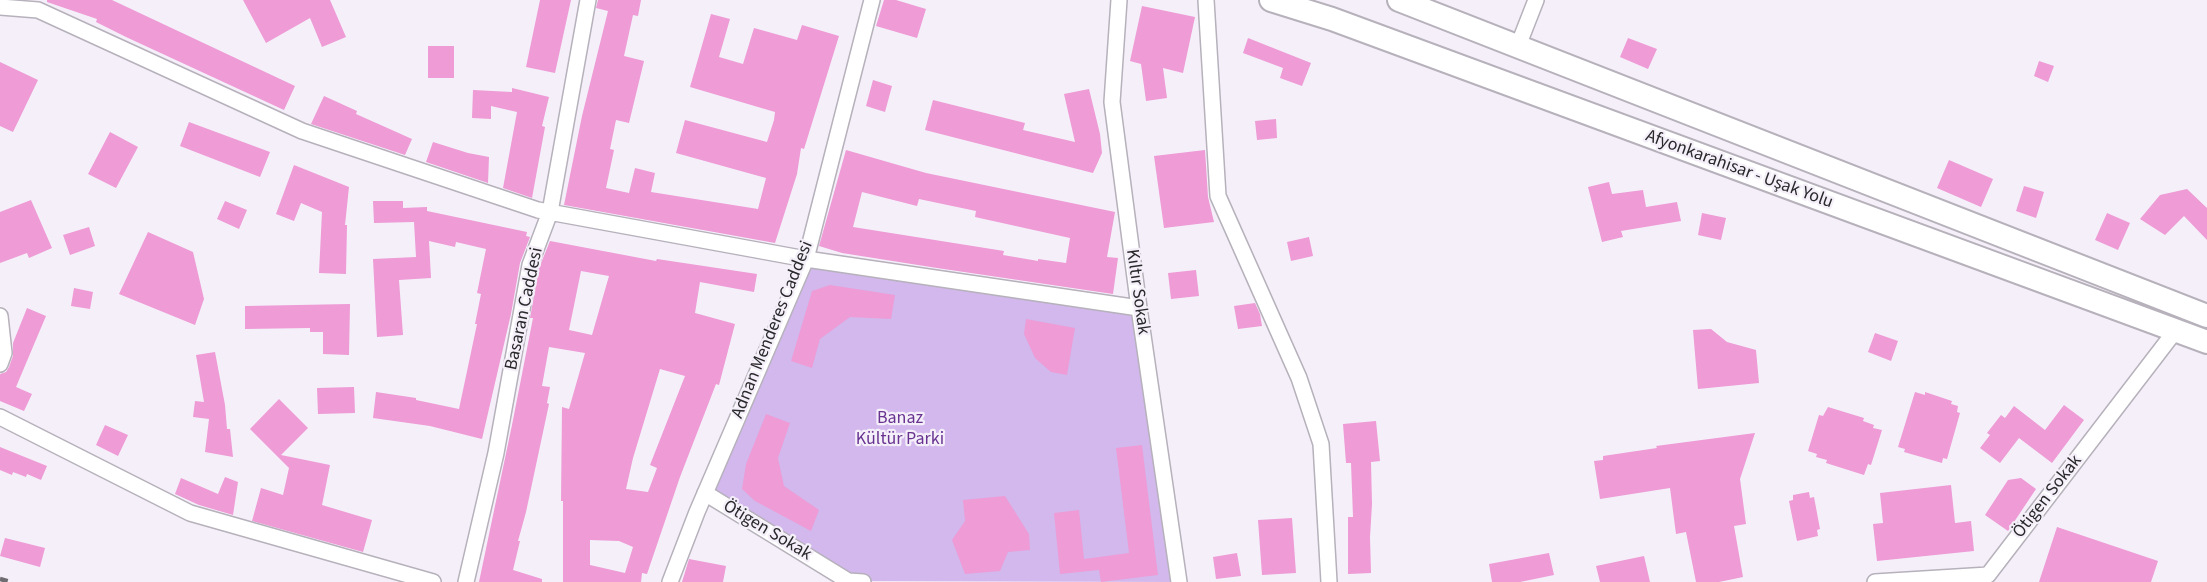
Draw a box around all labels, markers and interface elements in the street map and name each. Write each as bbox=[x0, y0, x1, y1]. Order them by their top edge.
street label: Afyonkarahisar - Uşak Yolu bbox=[1642, 126, 1836, 214]
street label: Adnan Menderes Caddesi bbox=[728, 238, 818, 422]
street label: Basaran Caddesi bbox=[501, 246, 549, 372]
street label: Kıltır Sokak bbox=[1120, 248, 1154, 336]
park label: Banaz Kültür Parki bbox=[856, 408, 944, 450]
street label: Ötigen Sokak bbox=[2009, 451, 2087, 543]
street label: Ötigen Sokak bbox=[719, 496, 815, 566]

